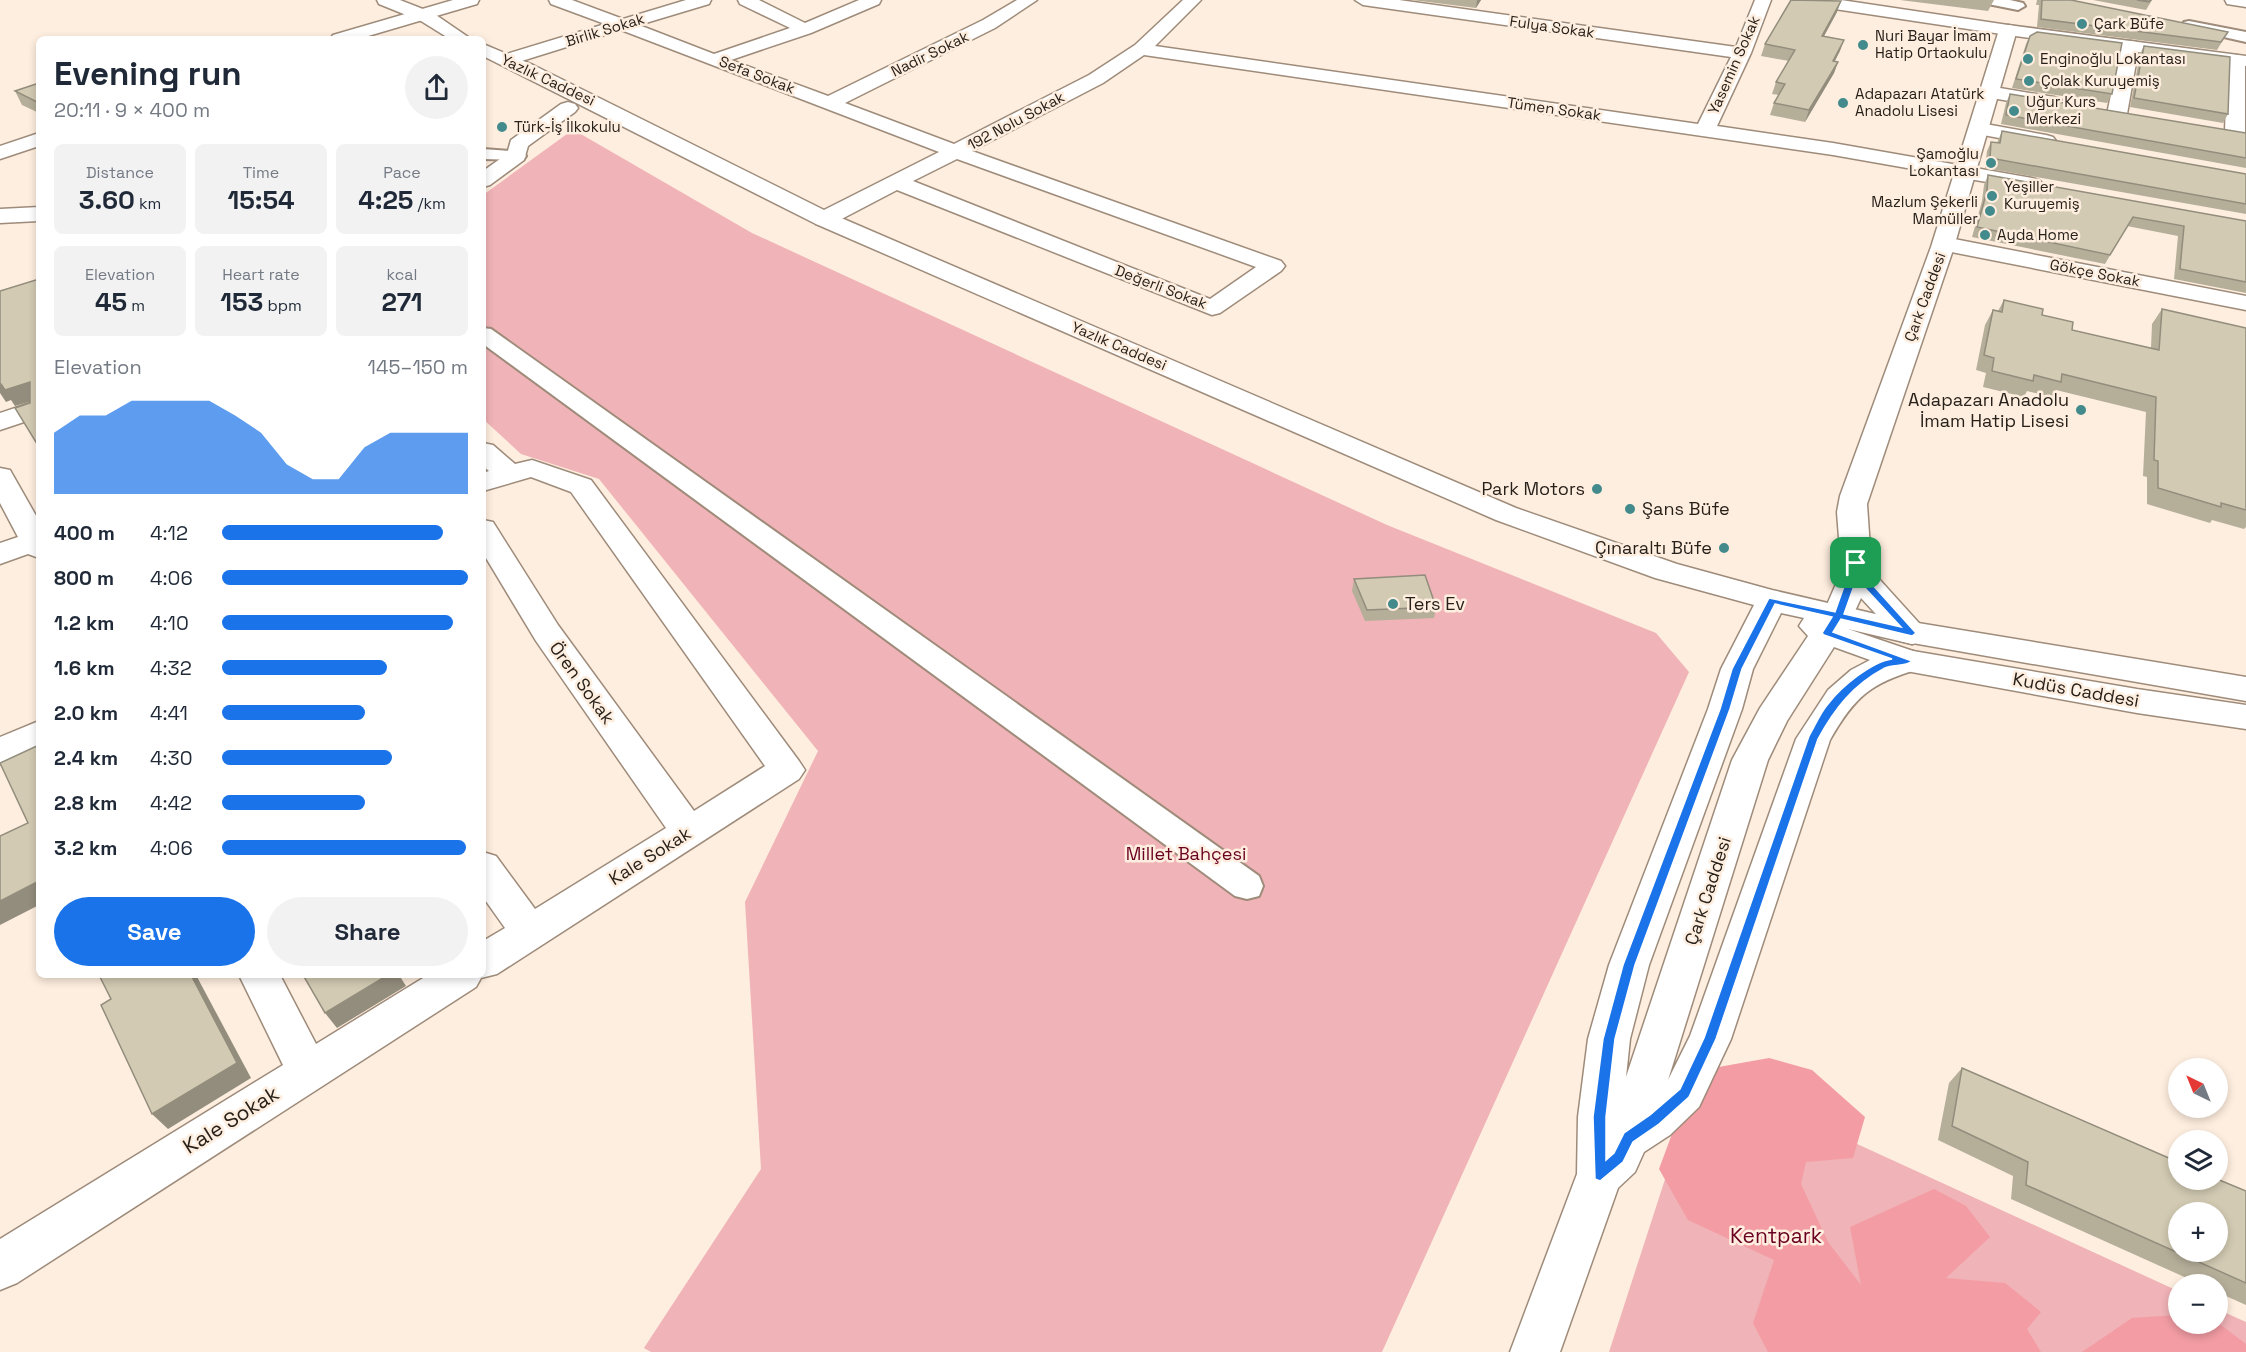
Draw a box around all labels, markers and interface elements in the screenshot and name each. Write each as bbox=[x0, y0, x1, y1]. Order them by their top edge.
street label: Birlik Sokak bbox=[563, 9, 647, 51]
street label: Fulya Sokak bbox=[1508, 11, 1596, 42]
street label: Yasemin Sokak bbox=[1703, 13, 1764, 117]
place label: Çark Büfe bbox=[2094, 14, 2164, 33]
marker: Çark Büfe bbox=[2075, 17, 2089, 31]
place label: Nuri Bayar İmam Hatip Ortaokulu bbox=[1875, 26, 1991, 62]
street label: Nadir Sokak bbox=[888, 27, 972, 81]
marker: Nuri Bayar İmam Hatip Ortaokulu bbox=[1856, 38, 1870, 52]
street label: Yazlık Caddesi bbox=[498, 49, 598, 110]
place label: Enginoğlu Lokantası bbox=[2040, 49, 2186, 68]
street label: Sefa Sokak bbox=[717, 51, 798, 98]
marker: Enginoğlu Lokantası bbox=[2021, 52, 2035, 66]
text: Evening run bbox=[54, 53, 242, 95]
button: share bbox=[405, 56, 468, 119]
place label: Çolak Kuruyemiş bbox=[2041, 71, 2160, 90]
marker: Çolak Kuruyemiş bbox=[2022, 74, 2036, 88]
place label: Adapazarı Atatürk Anadolu Lisesi bbox=[1855, 84, 1984, 120]
street label: 192 Nolu Sokak bbox=[964, 87, 1068, 154]
place label: Uğur Kurs Merkezi bbox=[2026, 92, 2096, 128]
street label: Tümen Sokak bbox=[1506, 93, 1602, 125]
marker: Adapazarı Atatürk Anadolu Lisesi bbox=[1836, 96, 1850, 110]
text: 20:11 · 9 × 400 m bbox=[54, 97, 210, 123]
marker: Uğur Kurs Merkezi bbox=[2007, 104, 2021, 118]
place label: Türk-İş İlkokulu bbox=[514, 117, 621, 136]
marker: Türk-İş İlkokulu bbox=[495, 120, 509, 134]
place label: Şamoğlu Lokantası bbox=[1909, 144, 1979, 180]
marker: Şamoğlu Lokantası bbox=[1984, 156, 1998, 170]
text: Distance bbox=[86, 162, 154, 183]
text: Time bbox=[243, 162, 279, 183]
text: Pace bbox=[383, 162, 421, 183]
place label: Yeşiller Kuruyemiş bbox=[2004, 177, 2080, 213]
text: 3.60 bbox=[79, 183, 135, 217]
text: 15:54 bbox=[227, 183, 295, 217]
text: 4:25 bbox=[358, 183, 413, 217]
marker: Yeşiller Kuruyemiş bbox=[1985, 189, 1999, 203]
place label: Mazlum Şekerli Mamüller bbox=[1871, 192, 1978, 228]
text: km bbox=[135, 193, 161, 214]
text: /km bbox=[413, 193, 446, 214]
marker: Mazlum Şekerli Mamüller bbox=[1983, 204, 1997, 218]
place label: Ayda Home bbox=[1997, 225, 2079, 244]
marker: Ayda Home bbox=[1978, 228, 1992, 242]
street label: Çark Caddesi bbox=[1900, 250, 1949, 344]
street label: Gökçe Sokak bbox=[2048, 254, 2142, 291]
street label: Değerli Sokak bbox=[1112, 260, 1210, 313]
text: Elevation bbox=[85, 264, 155, 285]
text: Heart rate bbox=[222, 264, 300, 285]
text: kcal bbox=[387, 264, 417, 285]
text: 45 bbox=[95, 285, 127, 319]
text: 153 bbox=[220, 285, 263, 319]
text: 271 bbox=[381, 285, 423, 319]
text: m bbox=[127, 295, 145, 316]
text: bpm bbox=[263, 295, 302, 316]
street label: Yazlık Caddesi bbox=[1069, 317, 1170, 374]
text: Elevation bbox=[54, 354, 142, 380]
text: 145–150 m bbox=[368, 354, 468, 380]
place label: Adapazarı Anadolu İmam Hatip Lisesi bbox=[1908, 388, 2069, 432]
marker: Adapazarı Anadolu İmam Hatip Lisesi bbox=[2074, 403, 2088, 417]
place label: Park Motors bbox=[1481, 477, 1585, 500]
marker: Park Motors bbox=[1590, 482, 1604, 496]
place label: Şans Büfe bbox=[1642, 497, 1730, 520]
marker: Şans Büfe bbox=[1623, 502, 1637, 516]
text: 400 m bbox=[54, 520, 115, 546]
text: 4:12 bbox=[150, 520, 188, 546]
place label: Çınaraltı Büfe bbox=[1595, 536, 1712, 559]
pin bbox=[1830, 537, 1881, 588]
marker: Çınaraltı Büfe bbox=[1717, 541, 1731, 555]
icon: arrive bbox=[1839, 546, 1872, 579]
text: 800 m bbox=[54, 565, 114, 591]
text: 4:06 bbox=[150, 565, 193, 591]
place label: Ters Ev bbox=[1405, 592, 1465, 615]
marker: Ters Ev bbox=[1386, 597, 1400, 611]
text: 1.2 km bbox=[54, 610, 114, 636]
text: 4:10 bbox=[150, 610, 189, 636]
street label: Ören Sokak bbox=[545, 637, 620, 729]
text: 1.6 km bbox=[54, 655, 115, 681]
text: 4:32 bbox=[150, 655, 192, 681]
street label: Kudüs Caddesi bbox=[2011, 667, 2141, 712]
text: 2.0 km bbox=[54, 700, 118, 726]
text: 4:41 bbox=[150, 700, 188, 726]
text: 2.4 km bbox=[54, 745, 118, 771]
text: 4:30 bbox=[150, 745, 192, 771]
text: 2.8 km bbox=[54, 790, 117, 816]
text: 4:42 bbox=[150, 790, 192, 816]
street label: Kale Sokak bbox=[604, 821, 695, 890]
street label: Çark Caddesi bbox=[1679, 834, 1736, 948]
text: 3.2 km bbox=[54, 835, 117, 861]
text: 4:06 bbox=[150, 835, 193, 861]
park label: Millet Bahçesi bbox=[1126, 842, 1246, 865]
button: Save bbox=[54, 897, 255, 966]
button: Share bbox=[267, 897, 468, 966]
north arrow bbox=[2168, 1058, 2228, 1118]
map controls bbox=[2168, 1058, 2228, 1334]
street label: Kale Sokak bbox=[178, 1079, 284, 1160]
button: layers bbox=[2168, 1130, 2228, 1190]
button: + bbox=[2168, 1202, 2228, 1262]
park label: Kentpark bbox=[1730, 1222, 1822, 1249]
button: − bbox=[2168, 1274, 2228, 1334]

